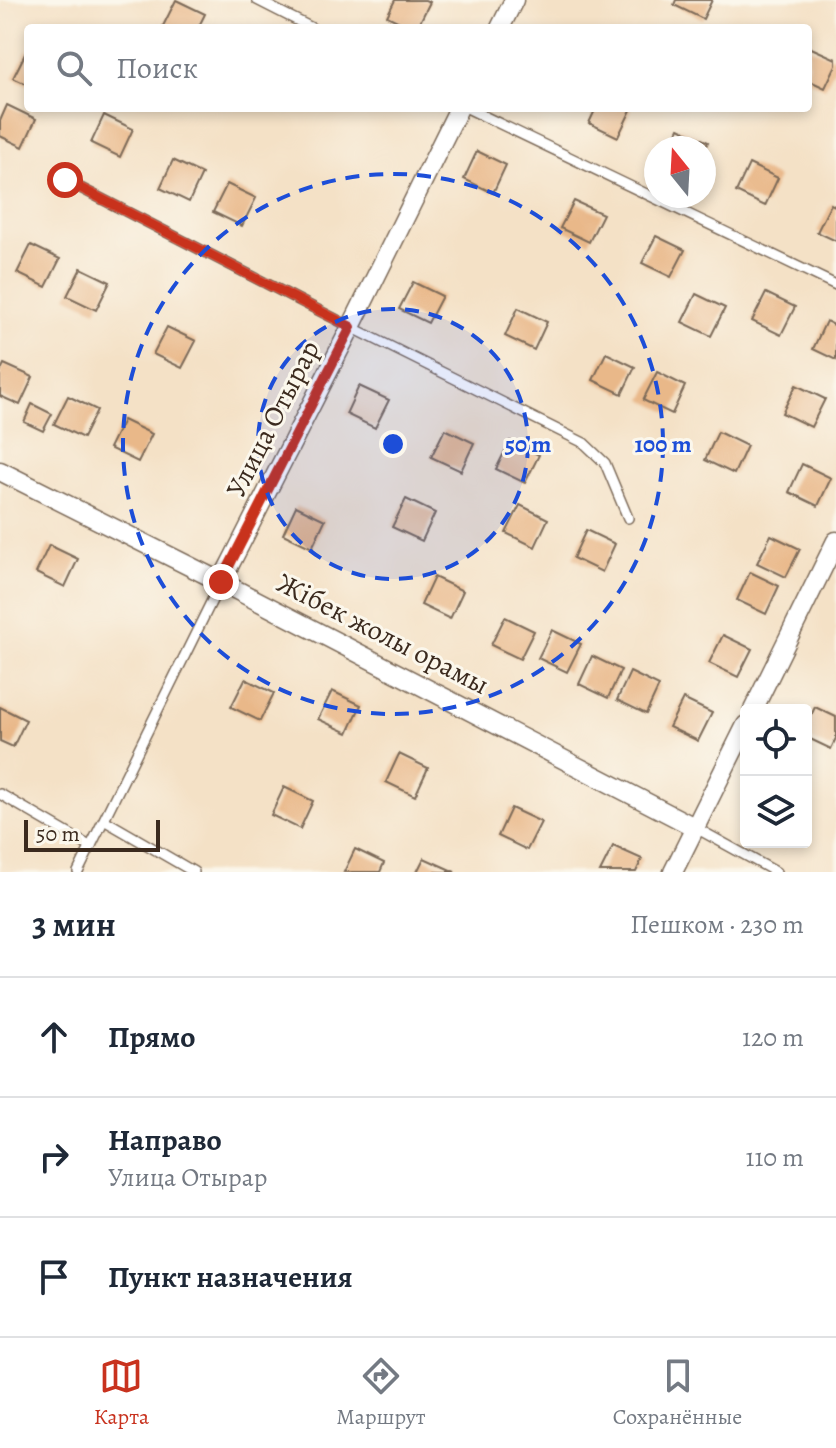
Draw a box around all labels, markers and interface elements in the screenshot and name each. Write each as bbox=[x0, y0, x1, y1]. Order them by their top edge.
search box bbox=[24, 24, 812, 112]
icon: search bbox=[52, 46, 96, 90]
text: Поиск bbox=[116, 48, 198, 88]
north arrow bbox=[644, 136, 716, 208]
route start bbox=[47, 162, 83, 198]
street label: Улица Отырар bbox=[217, 334, 329, 504]
text: 50 m bbox=[505, 428, 551, 460]
text: 100 m bbox=[634, 428, 692, 460]
centre of rings bbox=[379, 430, 407, 458]
route end bbox=[203, 564, 239, 600]
street label: Жібек жолы орамы bbox=[271, 564, 495, 704]
map controls bbox=[740, 704, 812, 848]
button: locate bbox=[740, 704, 812, 776]
button: layers bbox=[740, 776, 812, 848]
scale bar bbox=[24, 816, 160, 852]
text: 50 m bbox=[36, 819, 80, 849]
text: 3 мин bbox=[32, 901, 116, 948]
text: Пешком · 230 m bbox=[630, 907, 804, 942]
icon: ahead bbox=[32, 1015, 76, 1059]
text: Прямо bbox=[108, 1017, 195, 1057]
text: 120 m bbox=[742, 1020, 804, 1055]
text: Направо bbox=[108, 1120, 222, 1160]
icon: right bbox=[32, 1135, 76, 1179]
text: 110 m bbox=[746, 1140, 804, 1175]
text: Улица Отырар bbox=[108, 1160, 267, 1195]
icon: arrive bbox=[32, 1255, 76, 1299]
text: Пункт назначения bbox=[108, 1257, 353, 1297]
tab: Карта bbox=[94, 1354, 149, 1432]
tab: Маршрут bbox=[336, 1354, 425, 1432]
tab: Сохранённые bbox=[613, 1354, 742, 1432]

